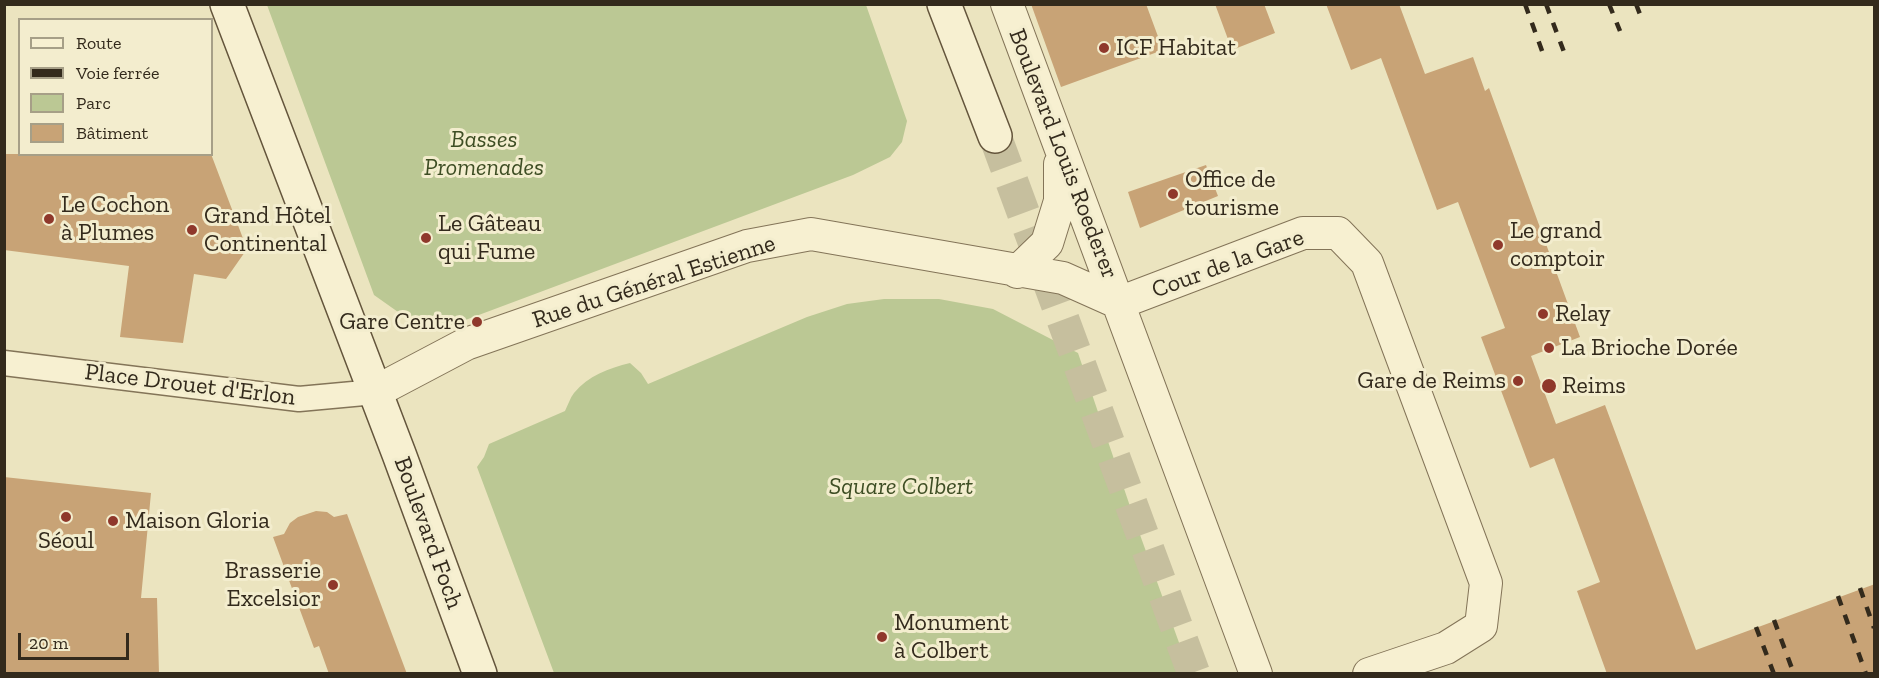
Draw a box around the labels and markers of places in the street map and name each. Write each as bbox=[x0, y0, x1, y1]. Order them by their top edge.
place label: ICF Habitat bbox=[1116, 34, 1236, 62]
marker: ICF Habitat bbox=[1097, 41, 1111, 55]
place label: Office de tourisme bbox=[1185, 166, 1279, 222]
marker: Office de tourisme bbox=[1166, 187, 1180, 201]
place label: Le Cochon à Plumes bbox=[61, 191, 169, 247]
place label: Grand Hôtel Continental bbox=[204, 202, 331, 258]
place label: Le Gâteau qui Fume bbox=[438, 210, 541, 266]
marker: Le Cochon à Plumes bbox=[42, 212, 56, 226]
place label: Le grand comptoir bbox=[1510, 217, 1605, 273]
marker: Grand Hôtel Continental bbox=[185, 223, 199, 237]
marker: Le Gâteau qui Fume bbox=[419, 231, 433, 245]
marker: Le grand comptoir bbox=[1491, 238, 1505, 252]
place label: Relay bbox=[1555, 300, 1611, 328]
marker: Relay bbox=[1536, 307, 1550, 321]
place label: Gare Centre bbox=[339, 308, 465, 336]
marker: Gare Centre bbox=[470, 315, 484, 329]
place label: La Brioche Dorée bbox=[1561, 334, 1738, 362]
marker: La Brioche Dorée bbox=[1542, 341, 1556, 355]
place label: Gare de Reims bbox=[1357, 367, 1506, 395]
place label: Reims bbox=[1562, 372, 1626, 400]
marker: Gare de Reims bbox=[1511, 374, 1525, 388]
marker: Reims bbox=[1540, 377, 1558, 395]
place label: Maison Gloria bbox=[125, 507, 270, 535]
marker: Séoul bbox=[59, 510, 73, 524]
marker: Maison Gloria bbox=[106, 514, 120, 528]
place label: Séoul bbox=[38, 527, 94, 555]
place label: Brasserie Excelsior bbox=[224, 557, 321, 613]
marker: Brasserie Excelsior bbox=[326, 578, 340, 592]
place label: Monument à Colbert bbox=[894, 609, 1009, 665]
marker: Monument à Colbert bbox=[875, 630, 889, 644]

